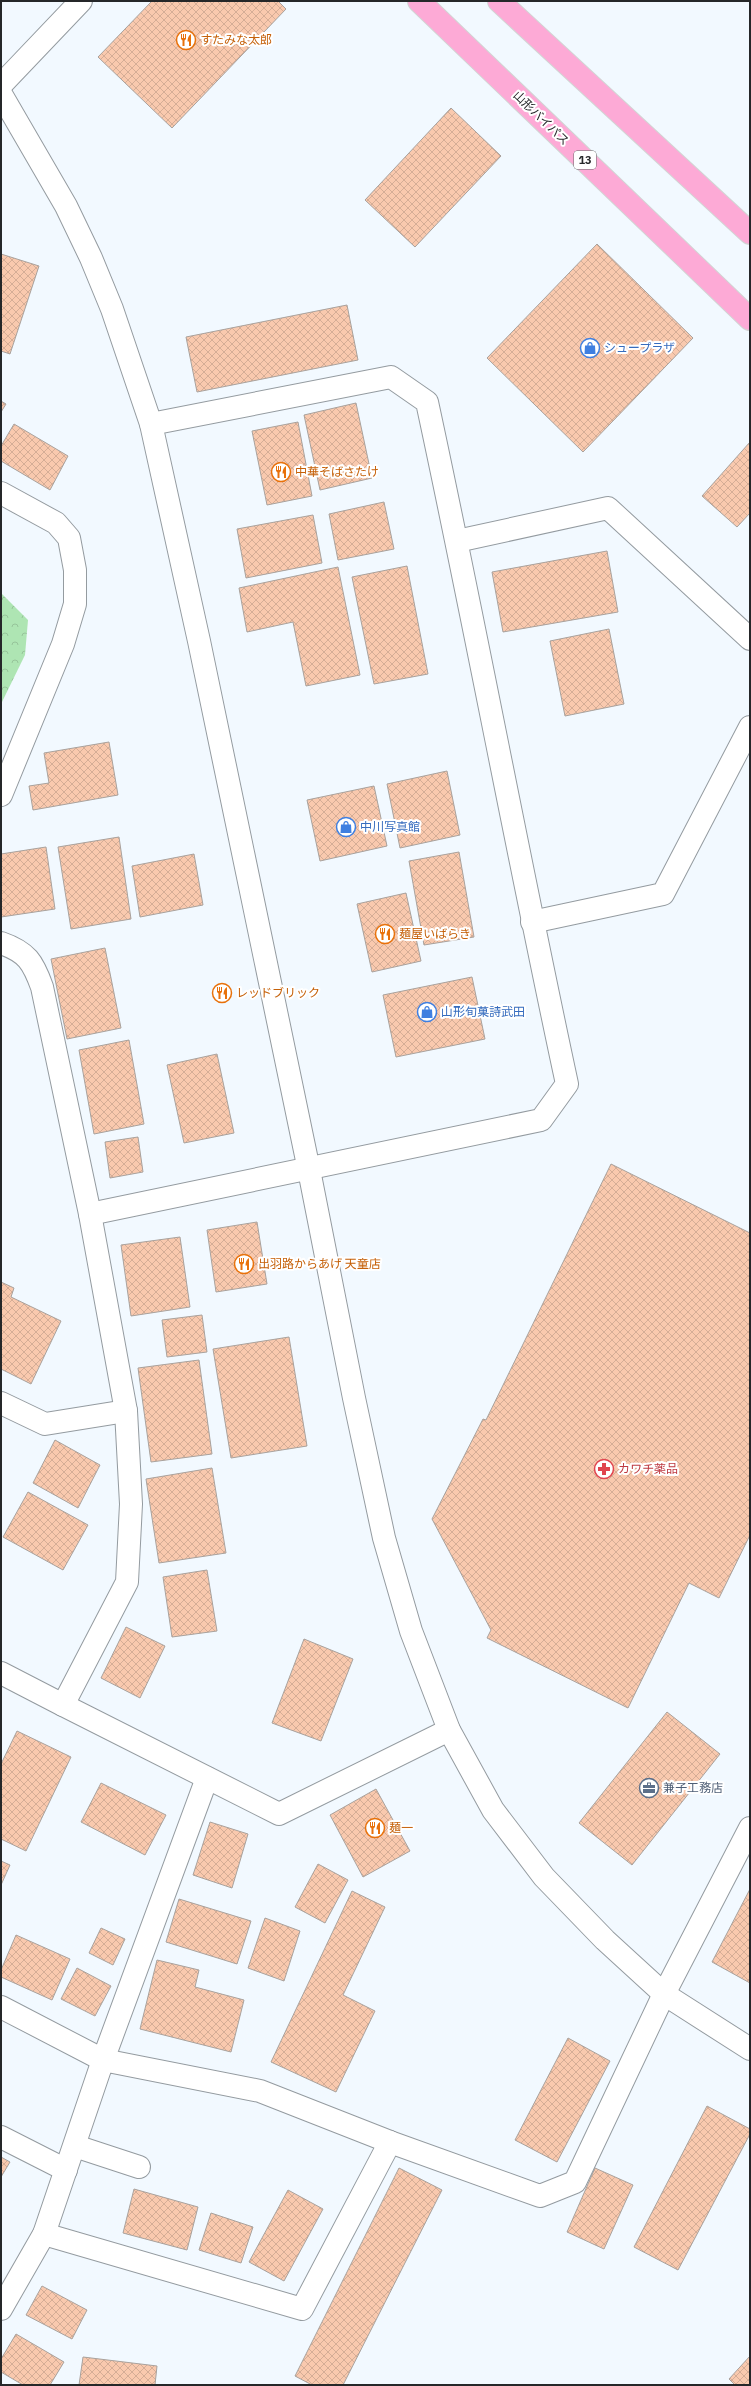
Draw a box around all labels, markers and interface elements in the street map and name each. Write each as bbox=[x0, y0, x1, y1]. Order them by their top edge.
restaurant icon: すたみな太郎 bbox=[175, 29, 197, 51]
place label: すたみな太郎 bbox=[200, 32, 272, 47]
street label: 山形バイパス bbox=[510, 87, 572, 148]
road number: 13 bbox=[574, 151, 596, 169]
shop icon: シュープラザ bbox=[579, 337, 601, 359]
place label: シュープラザ bbox=[604, 340, 675, 355]
restaurant icon: 中華そばさたけ bbox=[270, 461, 292, 483]
place label: 中華そばさたけ bbox=[295, 464, 379, 479]
shop icon: 中川写真館 bbox=[335, 816, 357, 838]
place label: 中川写真館 bbox=[360, 819, 420, 834]
restaurant icon: 麺屋いばらき bbox=[374, 923, 396, 945]
place label: 麺屋いばらき bbox=[399, 926, 471, 941]
restaurant icon: レッドブリック bbox=[211, 982, 233, 1004]
place label: レッドブリック bbox=[236, 985, 320, 1000]
shop icon: 山形旬菓詩武田 bbox=[416, 1001, 438, 1023]
place label: 山形旬菓詩武田 bbox=[441, 1004, 525, 1019]
restaurant icon: 出羽路からあげ 天童店 bbox=[233, 1253, 255, 1275]
place label: 出羽路からあげ 天童店 bbox=[258, 1256, 381, 1271]
pharmacy icon: カワチ薬品 bbox=[593, 1458, 615, 1480]
place label: カワチ薬品 bbox=[618, 1461, 678, 1476]
office icon: 兼子工務店 bbox=[638, 1777, 660, 1799]
place label: 兼子工務店 bbox=[663, 1780, 723, 1795]
restaurant icon: 麺一 bbox=[364, 1817, 386, 1839]
place label: 麺一 bbox=[389, 1820, 413, 1835]

